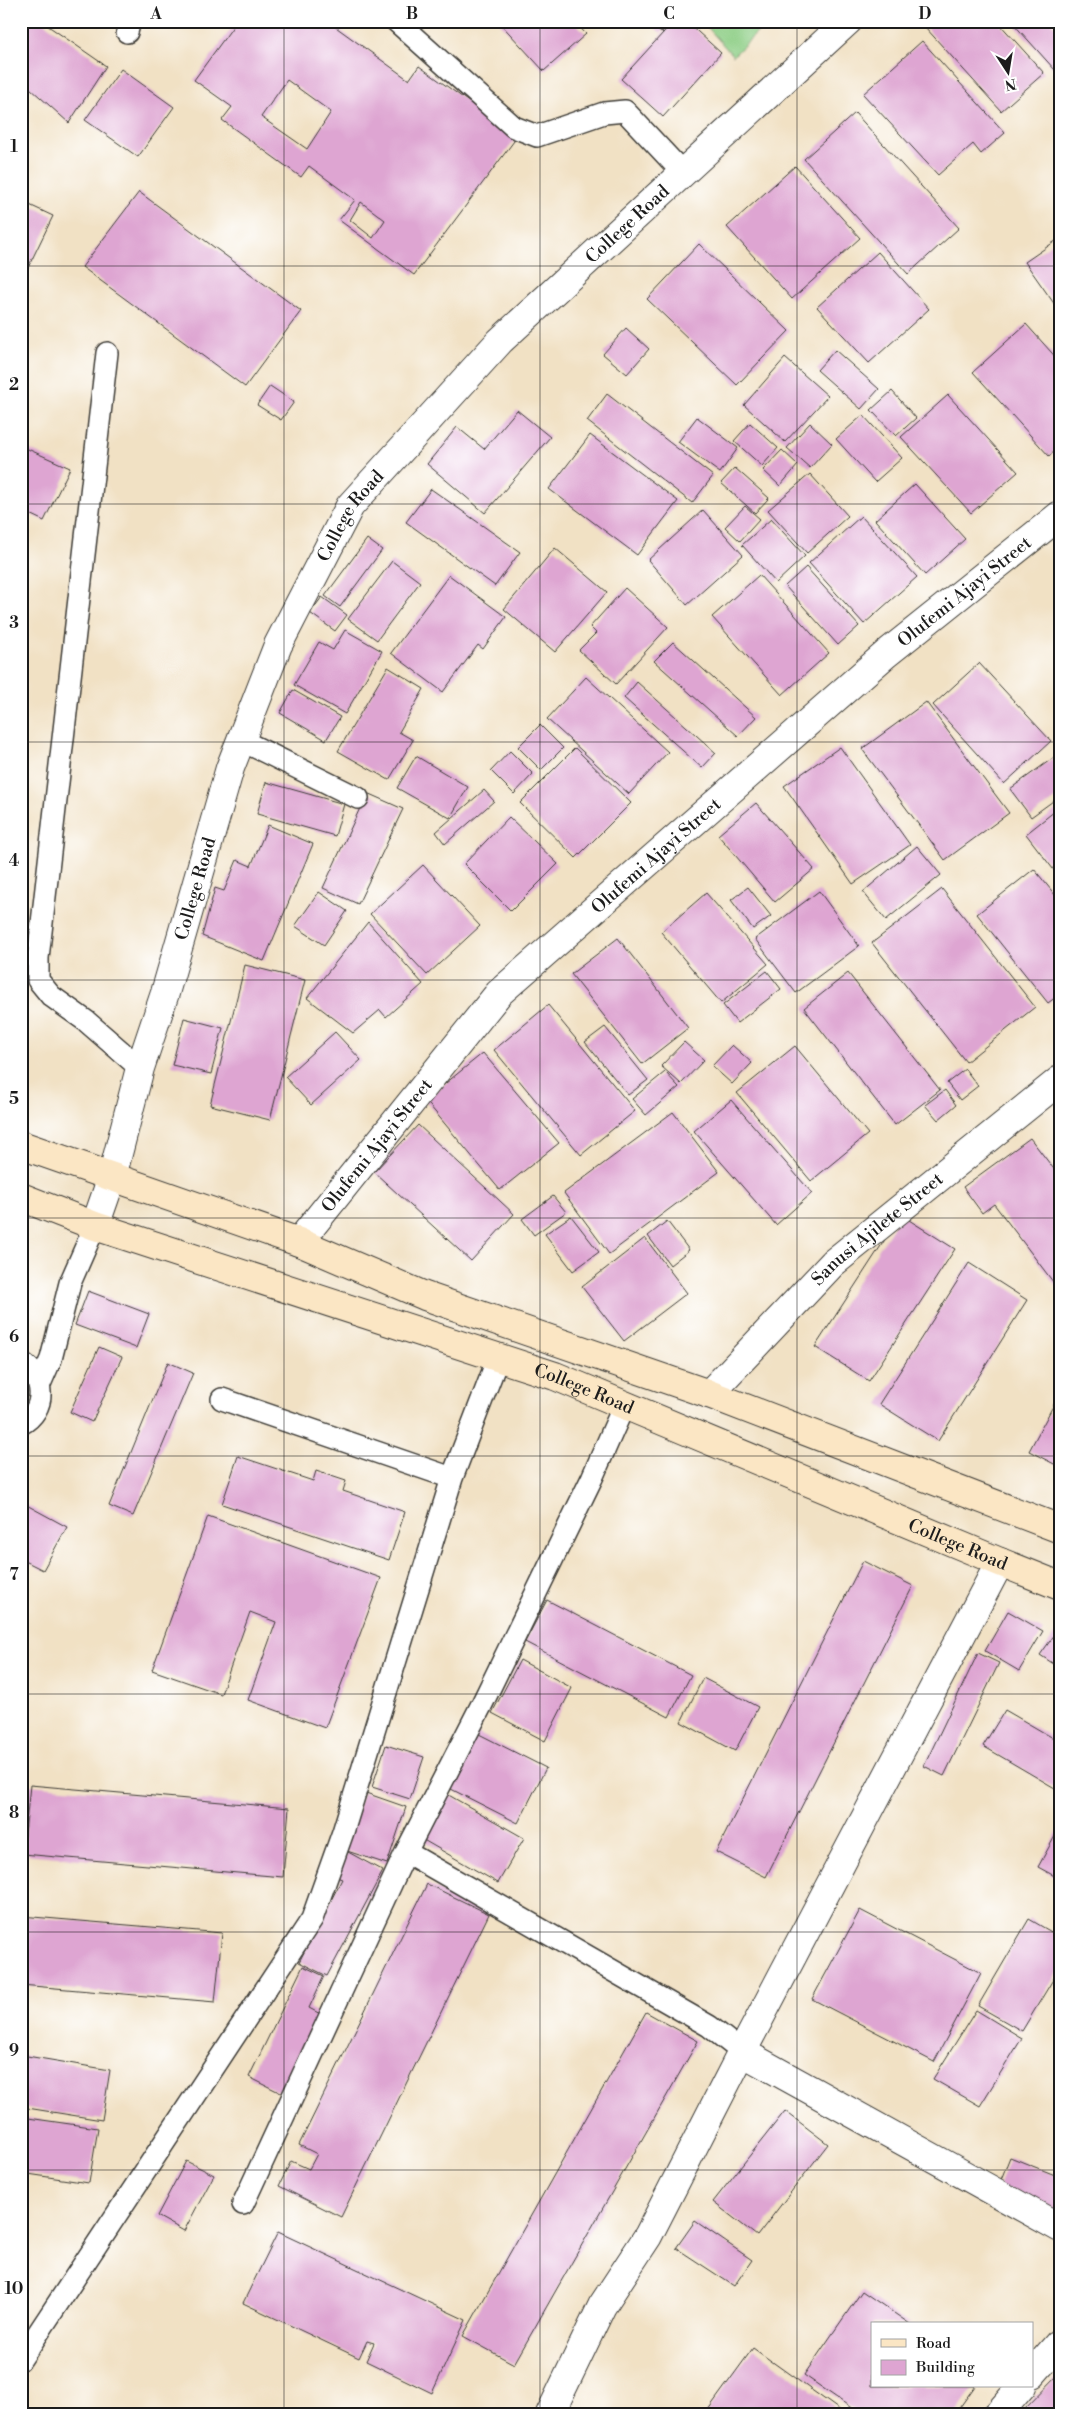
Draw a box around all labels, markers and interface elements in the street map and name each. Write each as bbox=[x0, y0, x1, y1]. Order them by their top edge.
text: A bbox=[149, 4, 162, 24]
text: B bbox=[406, 4, 418, 24]
text: C bbox=[663, 4, 675, 24]
text: D bbox=[919, 4, 932, 24]
north arrow bbox=[984, 48, 1034, 98]
text: N bbox=[1003, 74, 1018, 94]
text: 1 bbox=[10, 137, 18, 157]
street label: College Road bbox=[580, 179, 675, 268]
text: 2 bbox=[9, 375, 19, 395]
street label: College Road bbox=[312, 465, 389, 566]
street label: Olufemi Ajayi Street bbox=[893, 531, 1036, 652]
text: 3 bbox=[9, 613, 19, 633]
street label: Olufemi Ajayi Street bbox=[586, 792, 726, 919]
street label: College Road bbox=[169, 834, 221, 943]
text: 4 bbox=[9, 851, 20, 871]
street label: Olufemi Ajayi Street bbox=[316, 1073, 438, 1217]
text: 5 bbox=[9, 1089, 19, 1109]
street label: Sanusi Ajilete Street bbox=[806, 1167, 948, 1290]
text: 6 bbox=[9, 1327, 19, 1347]
street label: College Road bbox=[531, 1358, 638, 1420]
street label: College Road bbox=[905, 1513, 1012, 1576]
text: 7 bbox=[9, 1565, 19, 1585]
text: 8 bbox=[9, 1803, 19, 1823]
text: 9 bbox=[9, 2041, 19, 2061]
text: 10 bbox=[5, 2279, 23, 2299]
legend bbox=[871, 2322, 1034, 2388]
text: Road bbox=[916, 2334, 951, 2353]
text: Building bbox=[915, 2358, 975, 2377]

